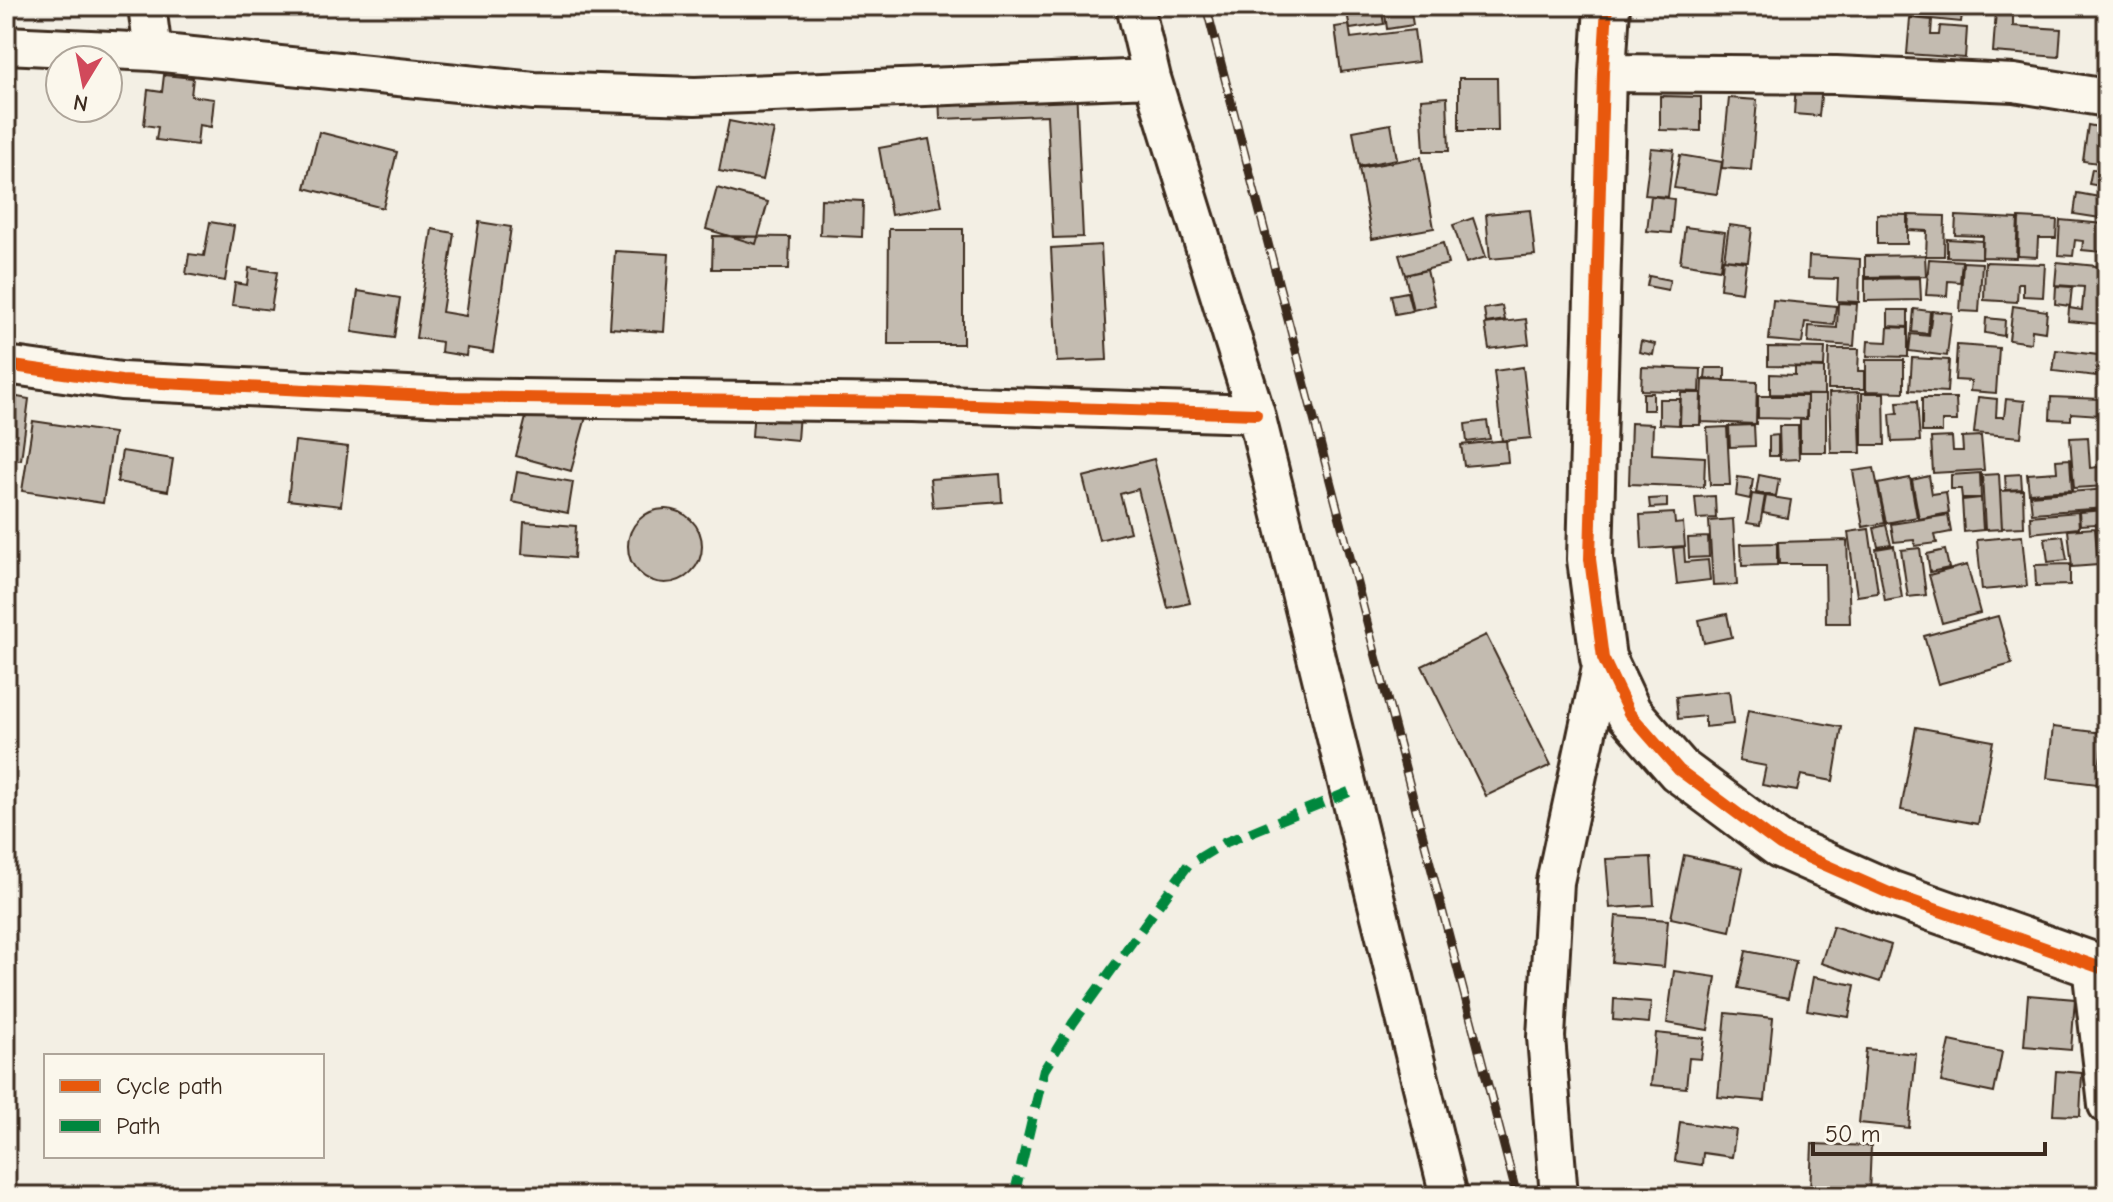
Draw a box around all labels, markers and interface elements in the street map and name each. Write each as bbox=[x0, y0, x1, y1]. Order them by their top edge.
north arrow bbox=[44, 44, 124, 124]
text: N bbox=[71, 89, 90, 117]
legend bbox=[44, 1054, 324, 1158]
text: Cycle path bbox=[116, 1072, 223, 1100]
scale bar bbox=[1813, 1106, 2045, 1156]
text: Path bbox=[116, 1112, 161, 1140]
text: 50 m bbox=[1825, 1120, 1881, 1148]

